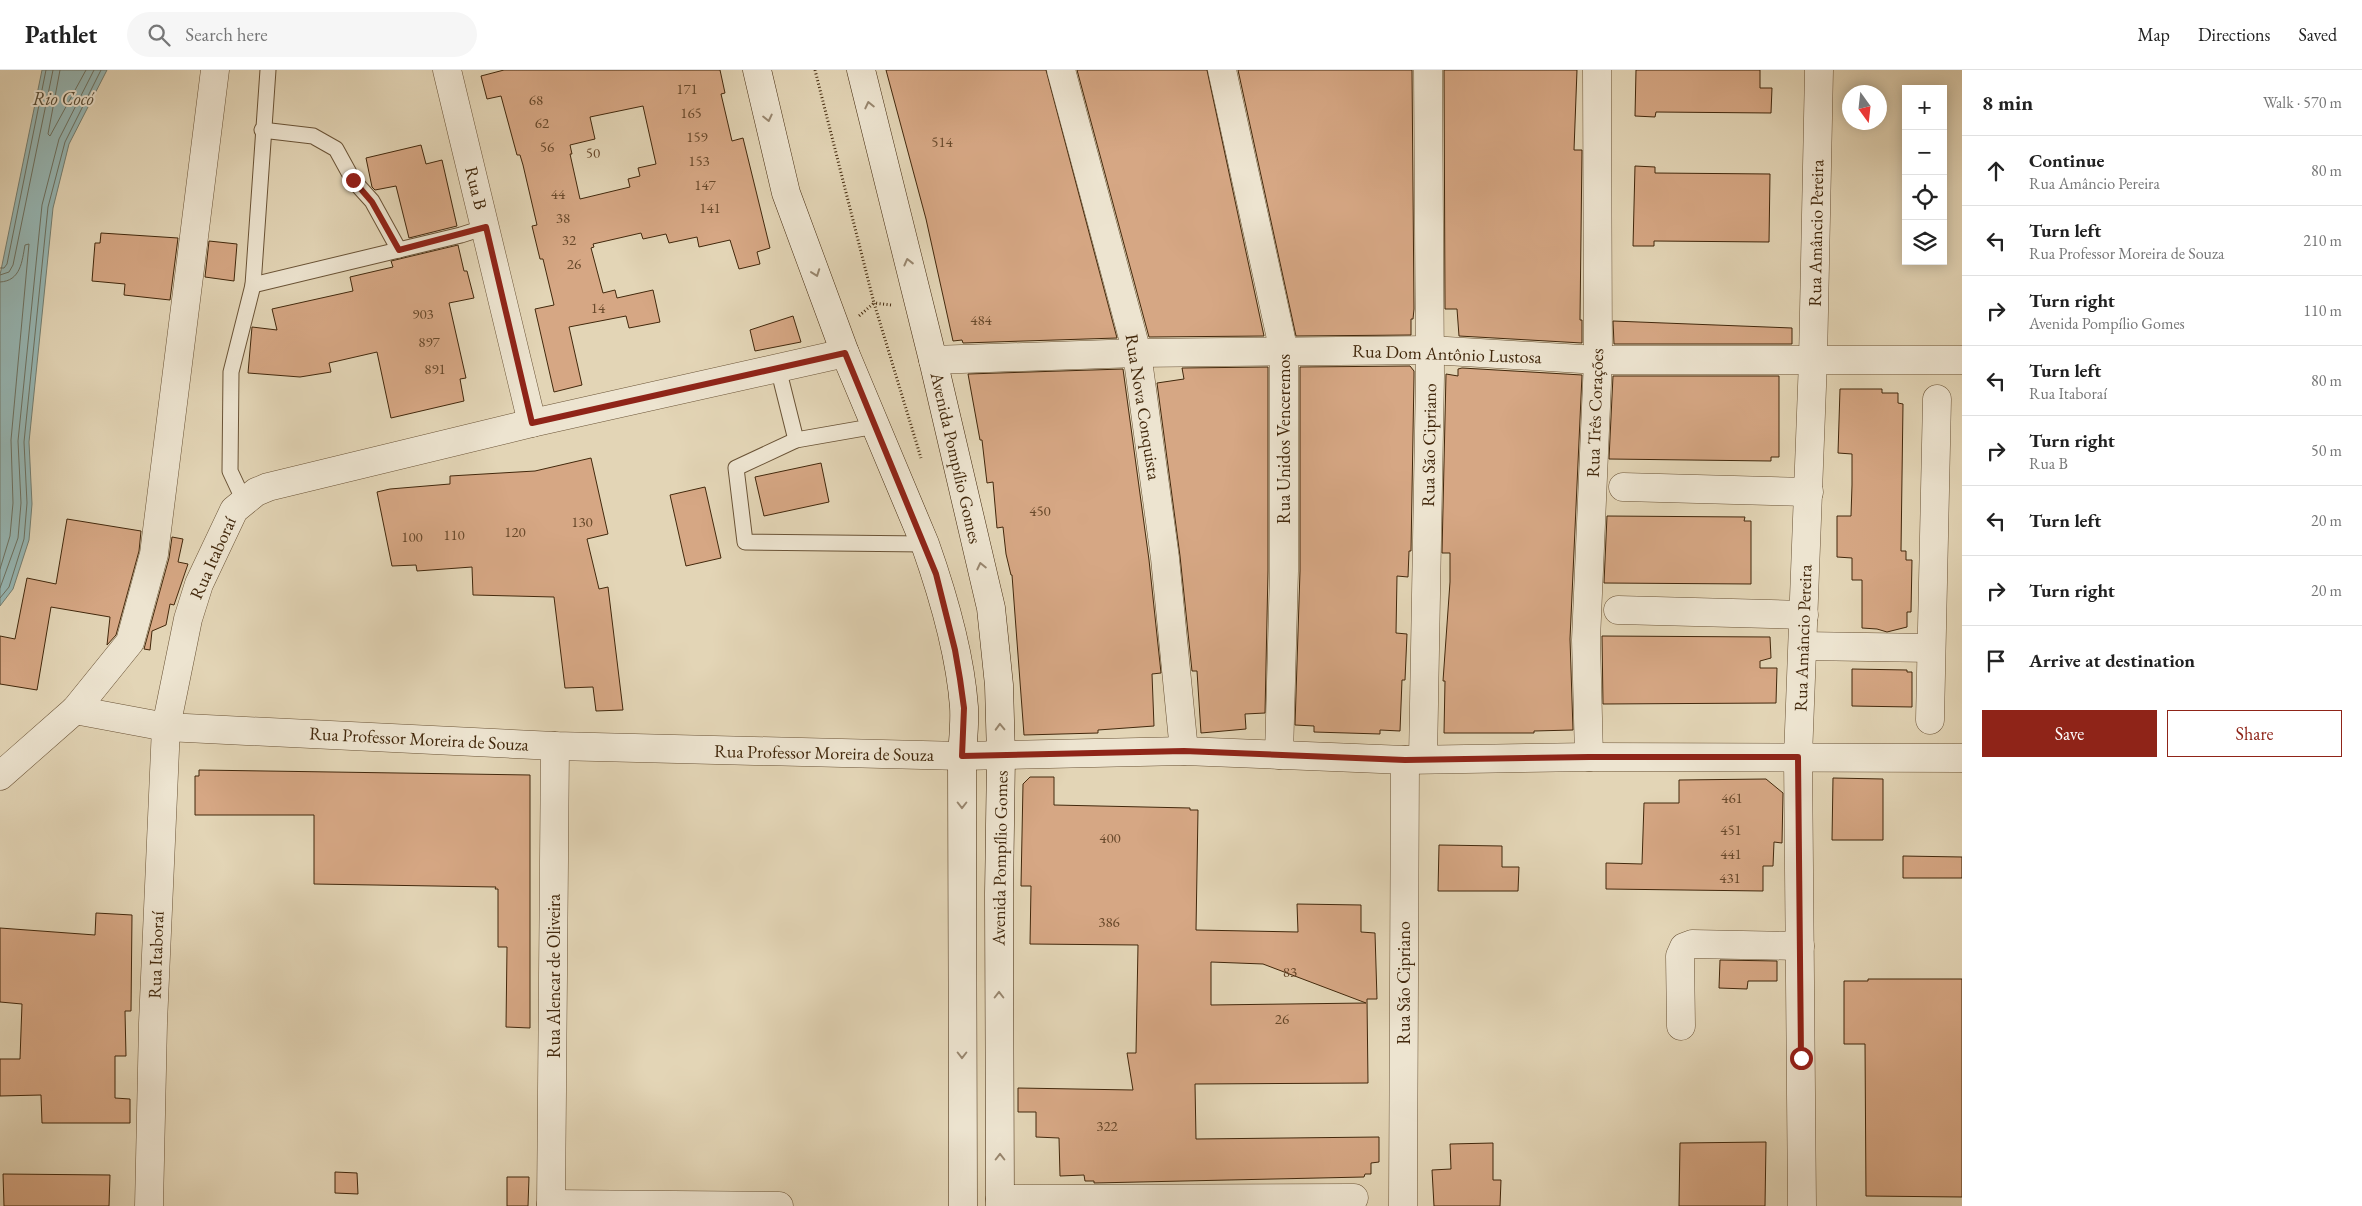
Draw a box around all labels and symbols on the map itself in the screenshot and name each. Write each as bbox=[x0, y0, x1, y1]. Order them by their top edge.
house number: 171 bbox=[676, 79, 698, 98]
north arrow bbox=[1842, 85, 1887, 130]
water label: Rio Cocó bbox=[32, 86, 95, 111]
house number: 68 bbox=[529, 90, 543, 109]
one-way arrow bbox=[864, 100, 875, 109]
house number: 165 bbox=[680, 103, 702, 122]
house number: 62 bbox=[535, 113, 550, 132]
one-way arrow bbox=[762, 113, 773, 122]
house number: 159 bbox=[686, 127, 708, 146]
house number: 514 bbox=[931, 132, 954, 151]
house number: 56 bbox=[540, 137, 554, 156]
house number: 50 bbox=[586, 143, 600, 162]
house number: 153 bbox=[688, 151, 710, 170]
street label: Rua Amâncio Pereira bbox=[1803, 158, 1828, 307]
street label: Rua B bbox=[460, 164, 493, 212]
route end bbox=[342, 169, 365, 192]
house number: 147 bbox=[694, 175, 717, 194]
house number: 44 bbox=[551, 184, 566, 203]
house number: 141 bbox=[699, 198, 721, 217]
house number: 38 bbox=[556, 208, 570, 227]
house number: 32 bbox=[562, 230, 577, 249]
house number: 26 bbox=[567, 254, 581, 273]
one-way arrow bbox=[903, 258, 914, 267]
one-way arrow bbox=[810, 268, 820, 276]
house number: 14 bbox=[591, 298, 606, 317]
house number: 903 bbox=[412, 304, 434, 323]
house number: 484 bbox=[970, 310, 993, 329]
house number: 897 bbox=[418, 332, 441, 351]
street label: Rua Nova Conquista bbox=[1121, 332, 1167, 482]
street label: Rua Dom Antônio Lustosa bbox=[1352, 339, 1543, 368]
street label: Rua Três Corações bbox=[1581, 348, 1608, 478]
street label: Rua Unidos Venceremos bbox=[1272, 354, 1295, 524]
house number: 891 bbox=[424, 359, 446, 378]
street label: Avenida Pompílio Gomes bbox=[925, 369, 987, 546]
street label: Rua São Cipriano bbox=[1416, 383, 1441, 507]
house number: 450 bbox=[1029, 501, 1051, 520]
street label: Rua Itaboraí bbox=[184, 512, 241, 603]
house number: 130 bbox=[571, 512, 593, 531]
house number: 120 bbox=[504, 522, 526, 541]
house number: 110 bbox=[443, 525, 465, 544]
house number: 100 bbox=[401, 527, 423, 546]
one-way arrow bbox=[976, 562, 987, 571]
street label: Rua Amâncio Pereira bbox=[1788, 563, 1817, 712]
street label: Rua Professor Moreira de Souza bbox=[309, 721, 530, 756]
one-way arrow bbox=[995, 723, 1005, 731]
street label: Rua Professor Moreira de Souza bbox=[714, 739, 935, 766]
street label: Avenida Pompílio Gomes bbox=[986, 770, 1013, 947]
house number: 461 bbox=[1721, 788, 1743, 807]
one-way arrow bbox=[957, 802, 967, 809]
house number: 451 bbox=[1720, 820, 1742, 839]
house number: 400 bbox=[1099, 828, 1121, 847]
house number: 441 bbox=[1720, 844, 1742, 863]
house number: 431 bbox=[1719, 868, 1741, 887]
street label: Rua Alencar de Oliveira bbox=[542, 893, 565, 1058]
street label: Rua Itaboraí bbox=[142, 910, 169, 999]
house number: 386 bbox=[1098, 912, 1120, 931]
street label: Rua São Cipriano bbox=[1392, 921, 1415, 1045]
house number: 83 bbox=[1283, 962, 1297, 981]
one-way arrow bbox=[994, 991, 1004, 998]
house number: 26 bbox=[1275, 1009, 1289, 1028]
route start bbox=[1790, 1047, 1813, 1070]
one-way arrow bbox=[957, 1052, 967, 1059]
house number: 322 bbox=[1096, 1116, 1119, 1135]
one-way arrow bbox=[995, 1153, 1005, 1161]

